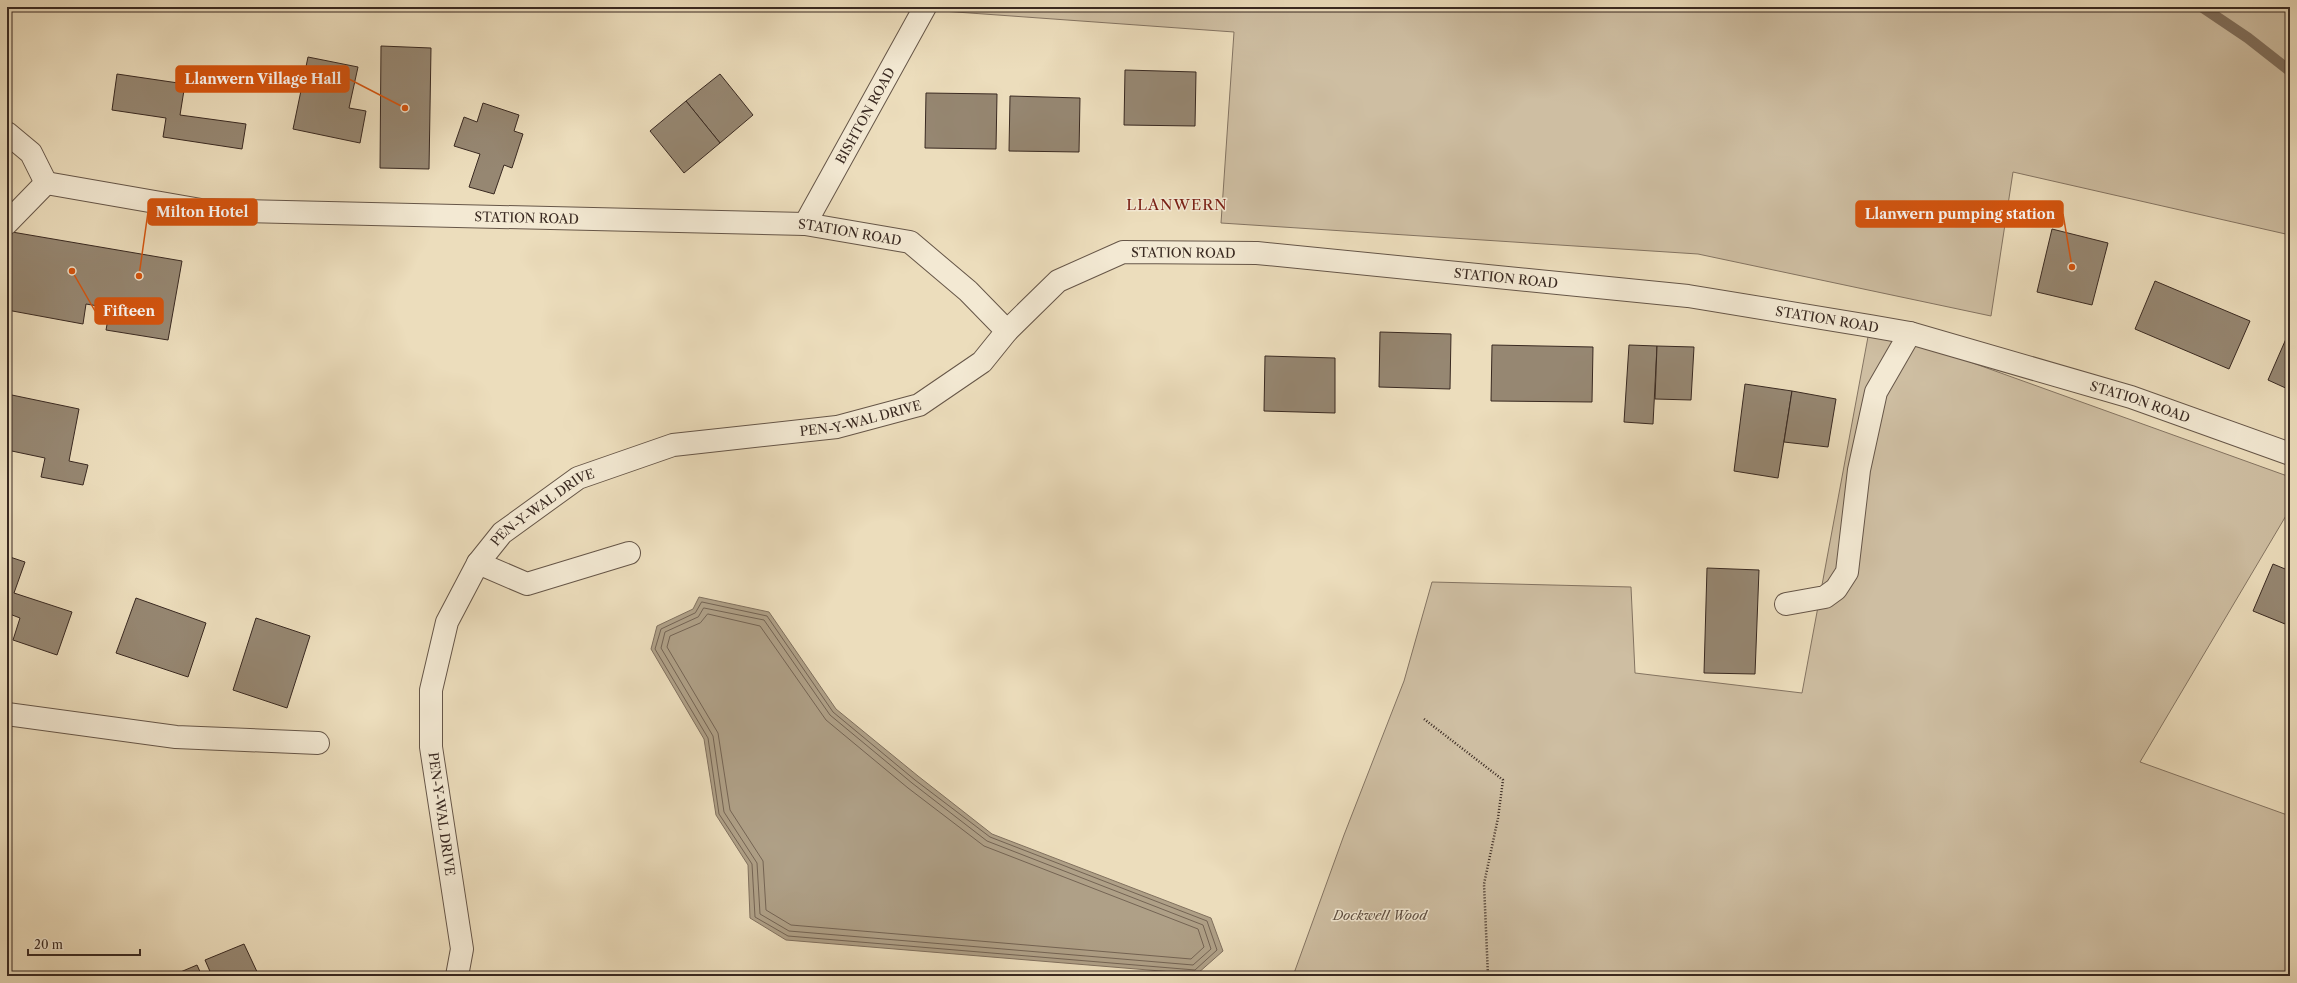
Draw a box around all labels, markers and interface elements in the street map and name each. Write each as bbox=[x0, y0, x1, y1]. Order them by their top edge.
street label: BISHTON ROAD bbox=[832, 65, 898, 166]
callout: Llanwern Village Hall bbox=[176, 66, 349, 92]
text: Llanwern Village Hall bbox=[185, 70, 342, 88]
district label: LLANWERN bbox=[1126, 195, 1228, 214]
callout: Milton Hotel bbox=[148, 199, 257, 225]
callout: Llanwern pumping station bbox=[1856, 201, 2063, 227]
text: Milton Hotel bbox=[156, 203, 248, 221]
text: Llanwern pumping station bbox=[1865, 205, 2056, 223]
street label: STATION ROAD bbox=[474, 208, 579, 227]
street label: STATION ROAD bbox=[798, 216, 903, 248]
street label: STATION ROAD bbox=[1131, 244, 1236, 261]
street label: STATION ROAD bbox=[1453, 265, 1559, 291]
callout: Fifteen bbox=[95, 298, 163, 324]
text: Fifteen bbox=[103, 302, 155, 320]
street label: STATION ROAD bbox=[1774, 303, 1880, 335]
street label: STATION ROAD bbox=[2088, 378, 2192, 426]
street label: PEN-Y-WAL DRIVE bbox=[799, 397, 923, 439]
street label: PEN-Y-WAL DRIVE bbox=[487, 465, 596, 549]
street label: PEN-Y-WAL DRIVE bbox=[425, 751, 459, 877]
park label: Dockwell Wood bbox=[1332, 907, 1428, 923]
scale bar bbox=[28, 931, 140, 957]
text: 20 m bbox=[34, 937, 63, 952]

